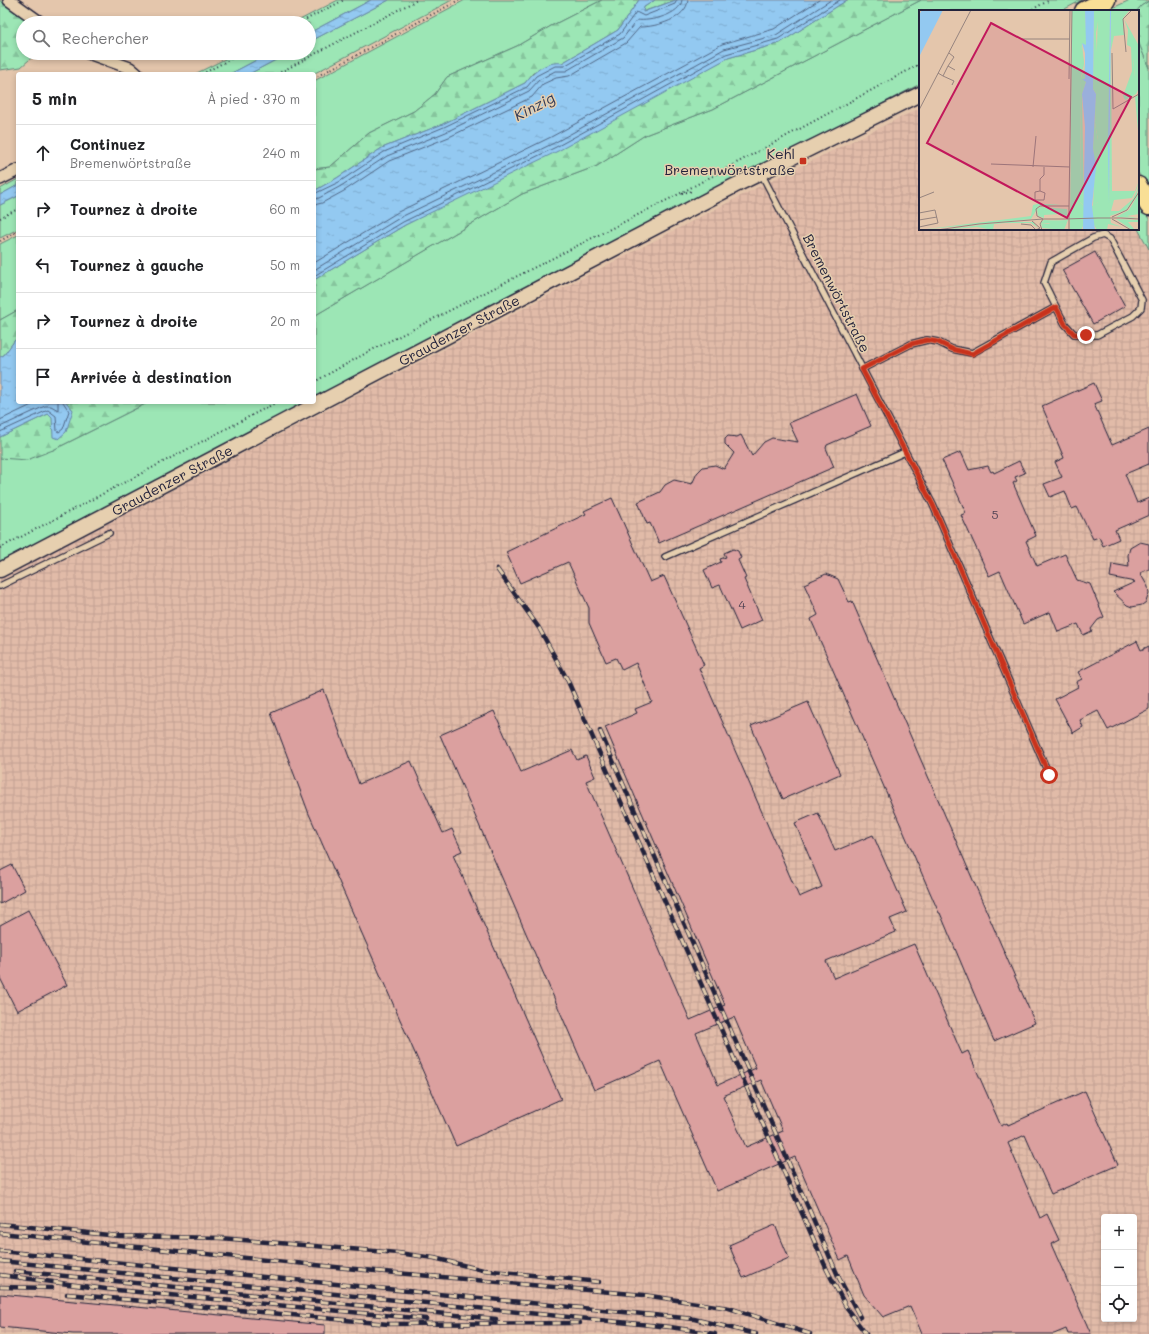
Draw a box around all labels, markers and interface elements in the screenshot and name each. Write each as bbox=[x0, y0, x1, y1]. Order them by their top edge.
inset map bbox=[919, 10, 1139, 230]
search box bbox=[16, 16, 316, 60]
icon: search bbox=[30, 27, 52, 49]
text: Rechercher bbox=[62, 28, 149, 48]
text: 5 min bbox=[32, 87, 77, 109]
water label: Kinzig bbox=[510, 87, 558, 125]
text: À pied · 370 m bbox=[207, 90, 300, 107]
text: Continuez bbox=[70, 134, 145, 154]
icon: ahead bbox=[32, 142, 54, 164]
text: 240 m bbox=[263, 144, 300, 161]
place label: Kehl Bremenwörtstraße bbox=[664, 144, 795, 179]
text: Bremenwörtstraße bbox=[70, 154, 191, 171]
marker: Kehl Bremenwörtstraße bbox=[798, 156, 808, 166]
icon: right bbox=[32, 198, 54, 220]
text: Tournez à droite bbox=[70, 199, 198, 219]
text: 60 m bbox=[270, 200, 300, 217]
street label: Bremenwörtstraße bbox=[799, 231, 875, 355]
icon: left bbox=[32, 254, 54, 276]
text: Tournez à gauche bbox=[70, 255, 204, 275]
text: 50 m bbox=[270, 256, 300, 273]
street label: Graudenzer Straße bbox=[395, 290, 523, 370]
icon: right bbox=[32, 310, 54, 332]
text: Tournez à droite bbox=[70, 311, 198, 331]
text: 20 m bbox=[270, 312, 300, 329]
route end bbox=[1077, 326, 1095, 344]
icon: arrive bbox=[32, 366, 54, 388]
text: Arrivée à destination bbox=[70, 367, 232, 387]
street label: Graudenzer Straße bbox=[108, 440, 236, 520]
house number: 5 bbox=[992, 506, 999, 522]
house number: 4 bbox=[738, 596, 746, 612]
route start bbox=[1040, 766, 1058, 784]
map controls bbox=[1101, 1214, 1137, 1322]
button: + bbox=[1101, 1214, 1137, 1250]
button: − bbox=[1101, 1250, 1137, 1286]
button: locate bbox=[1101, 1286, 1137, 1322]

